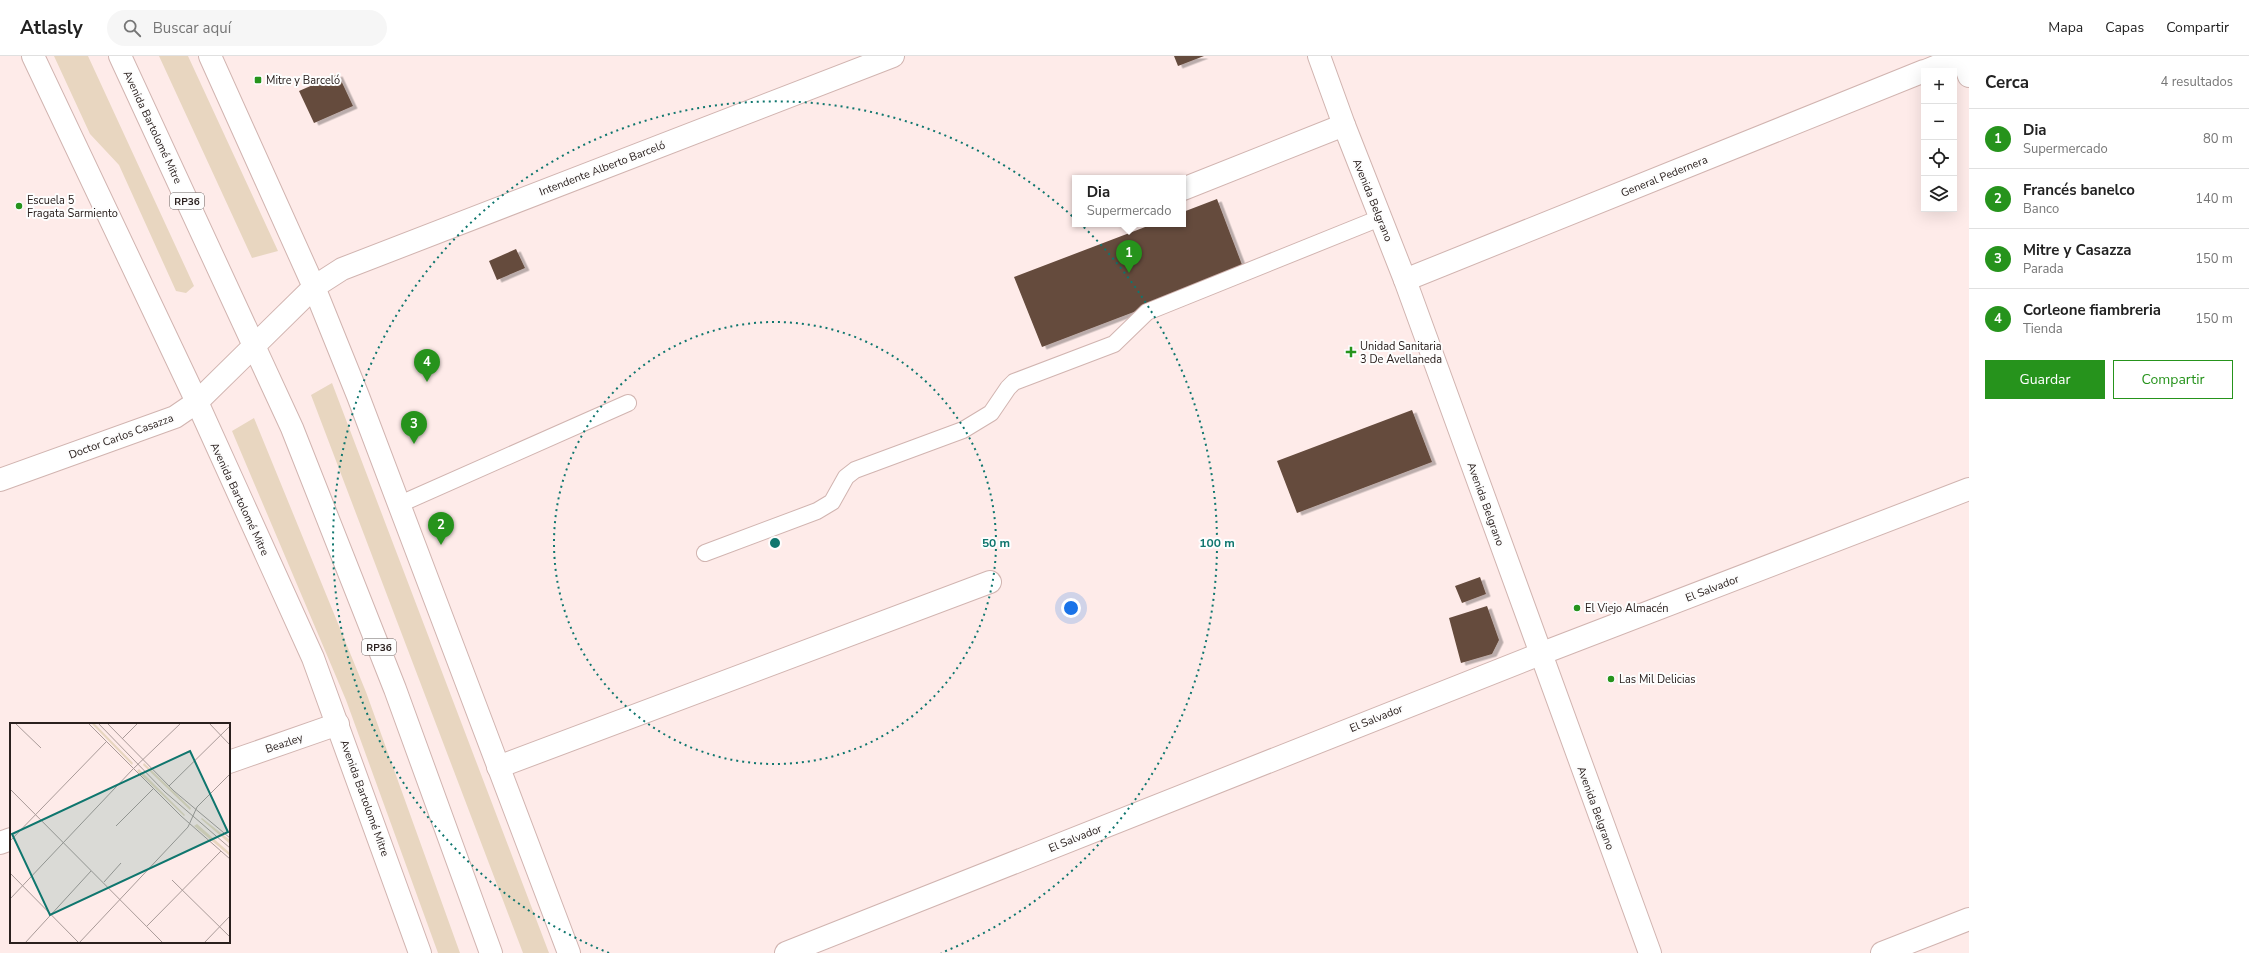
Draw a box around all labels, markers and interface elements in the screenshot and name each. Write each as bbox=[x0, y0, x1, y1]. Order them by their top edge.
search box bbox=[107, 10, 387, 46]
text: Atlasly bbox=[20, 15, 83, 41]
icon: search bbox=[121, 17, 143, 39]
text: Buscar aquí bbox=[153, 18, 231, 38]
text: Mapa bbox=[2048, 18, 2083, 37]
text: Capas bbox=[2105, 18, 2144, 37]
text: Compartir bbox=[2166, 18, 2229, 37]
street label: Avenida Bartolomé Mitre bbox=[120, 68, 185, 186]
map controls bbox=[1921, 68, 1957, 212]
button: + bbox=[1921, 68, 1957, 104]
text: Cerca bbox=[1985, 71, 2029, 94]
place label: Mitre y Barceló bbox=[266, 73, 340, 88]
text: 4 resultados bbox=[2161, 73, 2233, 91]
marker: Mitre y Barceló bbox=[253, 75, 263, 85]
button: − bbox=[1921, 104, 1957, 140]
text: Dia bbox=[2023, 120, 2046, 140]
text: 1 bbox=[1994, 130, 2002, 148]
text: 80 m bbox=[2203, 130, 2233, 148]
street label: Intendente Alberto Barceló bbox=[537, 137, 667, 199]
button: locate bbox=[1921, 140, 1957, 176]
text: Supermercado bbox=[2023, 140, 2108, 158]
street label: General Pedernera bbox=[1619, 152, 1710, 201]
street label: Avenida Belgrano bbox=[1349, 157, 1396, 244]
popup bbox=[1072, 175, 1186, 227]
button: layers bbox=[1921, 176, 1957, 212]
text: Francés banelco bbox=[2023, 180, 2135, 200]
text: Dia bbox=[1087, 182, 1110, 202]
text: 2 bbox=[1994, 190, 2002, 208]
text: 140 m bbox=[2195, 190, 2233, 208]
place label: Escuela 5 Fragata Sarmiento bbox=[27, 193, 118, 221]
road number: RP36 bbox=[170, 193, 204, 209]
text: Banco bbox=[2023, 200, 2059, 218]
marker: Escuela 5 Fragata Sarmiento bbox=[14, 201, 24, 211]
text: Supermercado bbox=[1087, 202, 1171, 220]
pin: 1 bbox=[1116, 240, 1142, 273]
text: Mitre y Casazza bbox=[2023, 240, 2131, 260]
text: 3 bbox=[1994, 250, 2002, 268]
text: 150 m bbox=[2195, 250, 2233, 268]
text: Parada bbox=[2023, 260, 2064, 278]
text: Corleone fiambreria bbox=[2023, 300, 2161, 320]
text: 4 bbox=[1994, 310, 2002, 328]
text: 150 m bbox=[2195, 310, 2233, 328]
text: Tienda bbox=[2023, 320, 2063, 338]
place label: Unidad Sanitaria 3 De Avellaneda bbox=[1360, 339, 1442, 367]
marker: Unidad Sanitaria 3 De Avellaneda bbox=[1345, 346, 1357, 358]
pin: 4 bbox=[414, 349, 440, 382]
button: Guardar bbox=[1985, 360, 2105, 399]
button: Compartir bbox=[2113, 360, 2233, 399]
street label: Doctor Carlos Casazza bbox=[67, 410, 176, 462]
pin: 3 bbox=[401, 411, 427, 444]
street label: Avenida Bartolomé Mitre bbox=[207, 440, 272, 558]
street label: Avenida Belgrano bbox=[1463, 460, 1508, 548]
pin: 2 bbox=[428, 512, 454, 545]
text: 50 m bbox=[982, 535, 1010, 551]
text: 100 m bbox=[1199, 535, 1235, 551]
centre of rings bbox=[768, 536, 782, 550]
street label: El Salvador bbox=[1683, 571, 1741, 606]
your location bbox=[1061, 598, 1081, 618]
place label: El Viejo Almacén bbox=[1585, 601, 1669, 616]
marker: El Viejo Almacén bbox=[1572, 603, 1582, 613]
road number: RP36 bbox=[362, 639, 396, 655]
place label: Las Mil Delicias bbox=[1619, 672, 1696, 687]
marker: Las Mil Delicias bbox=[1606, 674, 1616, 684]
street label: El Salvador bbox=[1347, 701, 1405, 736]
inset map bbox=[10, 723, 230, 943]
street label: Beazley bbox=[263, 730, 305, 757]
street label: Avenida Bartolomé Mitre bbox=[336, 738, 393, 859]
street label: Avenida Belgrano bbox=[1573, 764, 1618, 852]
street label: El Salvador bbox=[1046, 821, 1104, 856]

